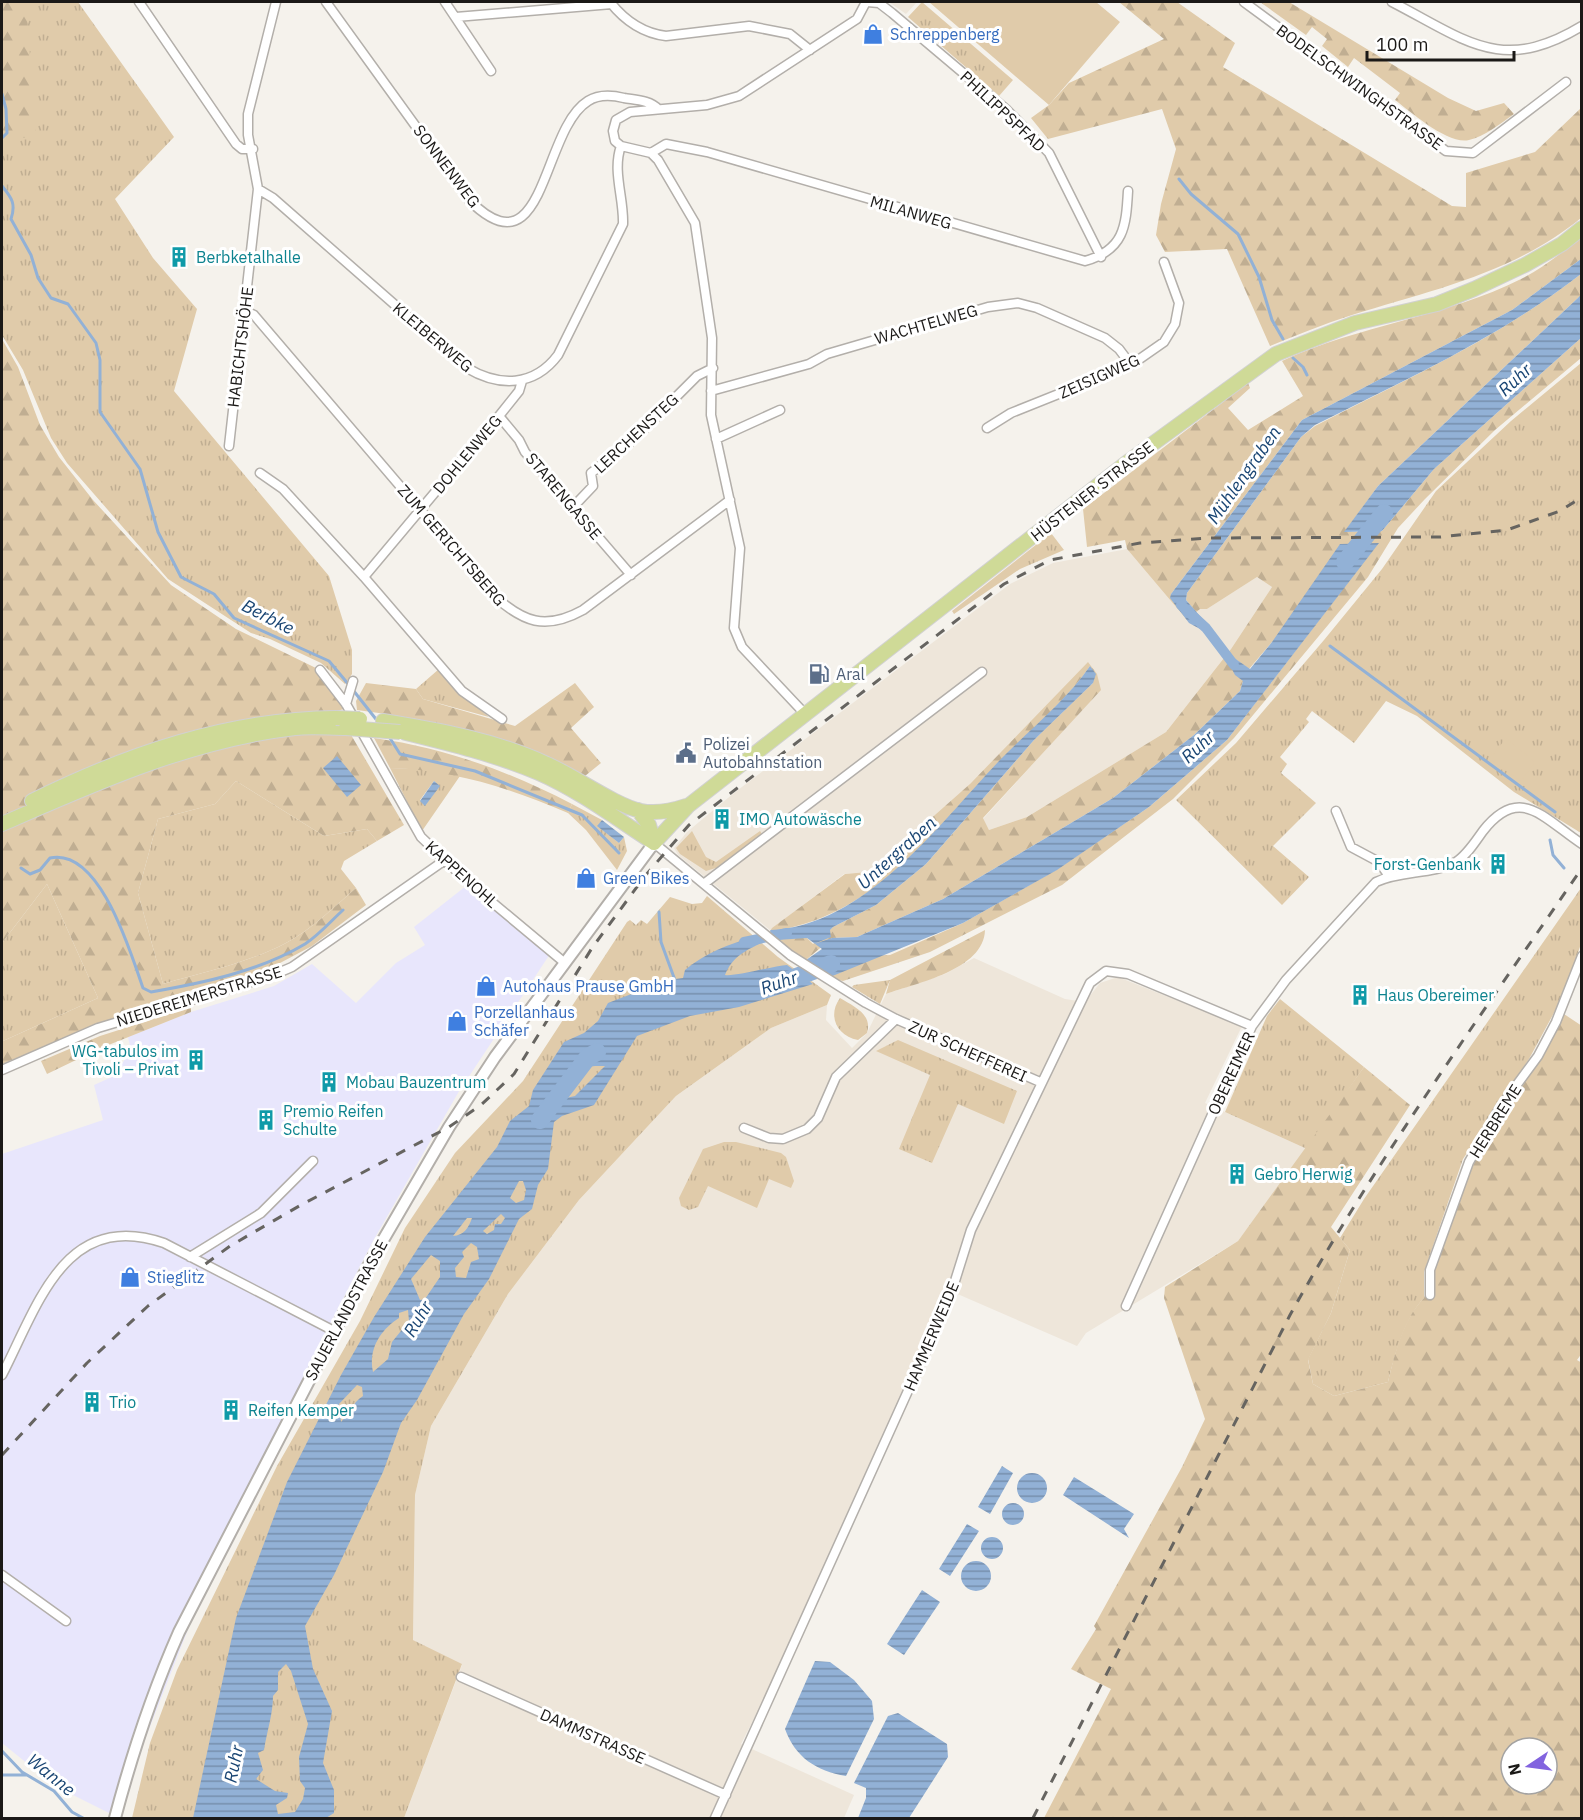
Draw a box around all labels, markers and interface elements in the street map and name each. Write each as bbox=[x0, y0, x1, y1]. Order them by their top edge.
street label: BODELSCHWINGHSTRASSE bbox=[1273, 20, 1447, 154]
shop icon: Schreppenberg bbox=[861, 22, 885, 46]
place label: Schreppenberg bbox=[890, 24, 1000, 44]
scale bar bbox=[1367, 24, 1514, 62]
text: 100 m bbox=[1376, 33, 1428, 56]
street label: PHILIPPSPFAD bbox=[956, 66, 1050, 156]
street label: SONNENWEG bbox=[409, 121, 485, 211]
street label: MILANWEG bbox=[868, 191, 954, 233]
building icon: Berbketalhalle bbox=[167, 245, 191, 269]
place label: Berbketalhalle bbox=[196, 247, 301, 267]
street label: HABICHTSHÖHE bbox=[223, 286, 257, 408]
street label: KLEIBERWEG bbox=[389, 298, 477, 376]
street label: WACHTELWEG bbox=[872, 300, 980, 348]
street label: ZEISIGWEG bbox=[1055, 349, 1143, 403]
water label: Ruhr bbox=[1493, 358, 1537, 401]
street label: LERCHENSTEG bbox=[590, 389, 682, 477]
street label: DOHLENWEG bbox=[428, 411, 506, 497]
water label: Mühlengraben bbox=[1201, 421, 1286, 528]
street label: HÜSTENER STRASSE bbox=[1026, 437, 1158, 545]
street label: STARENGASSE bbox=[522, 448, 606, 544]
street label: ZUM GERICHTSBERG bbox=[394, 480, 510, 610]
water label: Berbke bbox=[238, 594, 298, 639]
fuel station icon: Aral bbox=[807, 662, 831, 686]
place label: Aral bbox=[836, 664, 865, 684]
water label: Ruhr bbox=[1176, 725, 1220, 768]
place label: Polizei Autobahnstation bbox=[703, 734, 822, 772]
public building icon: Polizei Autobahnstation bbox=[674, 741, 698, 765]
building icon: IMO Autowäsche bbox=[710, 807, 734, 831]
place label: IMO Autowäsche bbox=[739, 809, 862, 829]
water label: Untergraben bbox=[852, 811, 941, 894]
street label: KAPPENOHL bbox=[421, 836, 503, 912]
building icon: Forst-Genbank bbox=[1486, 852, 1510, 876]
place label: Forst-Genbank bbox=[1374, 854, 1482, 874]
shop icon: Green Bikes bbox=[574, 866, 598, 890]
place label: Green Bikes bbox=[603, 868, 690, 888]
street label: NIEDEREIMERSTRASSE bbox=[114, 961, 284, 1031]
water label: Ruhr bbox=[757, 965, 801, 1000]
shop icon: Autohaus Prause GmbH bbox=[474, 974, 498, 998]
place label: Autohaus Prause GmbH bbox=[503, 976, 674, 996]
building icon: Haus Obereimer bbox=[1348, 983, 1372, 1007]
place label: Haus Obereimer bbox=[1377, 985, 1494, 1005]
place label: Porzellanhaus Schäfer bbox=[474, 1002, 575, 1040]
shop icon: Porzellanhaus Schäfer bbox=[445, 1009, 469, 1033]
street label: ZUR SCHEFFEREI bbox=[906, 1016, 1030, 1086]
street label: OBEREIMER bbox=[1203, 1028, 1259, 1118]
place label: WG-tabulos im Tivoli – Privat bbox=[72, 1041, 179, 1079]
building icon: WG-tabulos im Tivoli – Privat bbox=[184, 1048, 208, 1072]
building icon: Mobau Bauzentrum bbox=[317, 1070, 341, 1094]
place label: Mobau Bauzentrum bbox=[346, 1072, 486, 1092]
street label: HERBREME bbox=[1464, 1080, 1526, 1162]
place label: Premio Reifen Schulte bbox=[283, 1101, 384, 1139]
building icon: Premio Reifen Schulte bbox=[254, 1108, 278, 1132]
building icon: Gebro Herwig bbox=[1225, 1162, 1249, 1186]
place label: Gebro Herwig bbox=[1254, 1164, 1353, 1184]
street label: SAUERLANDSTRASSE bbox=[300, 1236, 392, 1384]
shop icon: Stieglitz bbox=[118, 1265, 142, 1289]
place label: Stieglitz bbox=[147, 1267, 205, 1287]
street label: HAMMERWEIDE bbox=[899, 1278, 963, 1394]
water label: Ruhr bbox=[398, 1296, 437, 1341]
building icon: Trio bbox=[80, 1390, 104, 1414]
place label: Trio bbox=[109, 1392, 136, 1412]
building icon: Reifen Kemper bbox=[219, 1398, 243, 1422]
place label: Reifen Kemper bbox=[248, 1400, 354, 1420]
street label: DAMMSTRASSE bbox=[537, 1704, 649, 1768]
north arrow bbox=[1499, 1736, 1559, 1796]
water label: Ruhr bbox=[219, 1743, 248, 1785]
water label: Wanne bbox=[23, 1748, 80, 1801]
text: N bbox=[1503, 1761, 1525, 1777]

